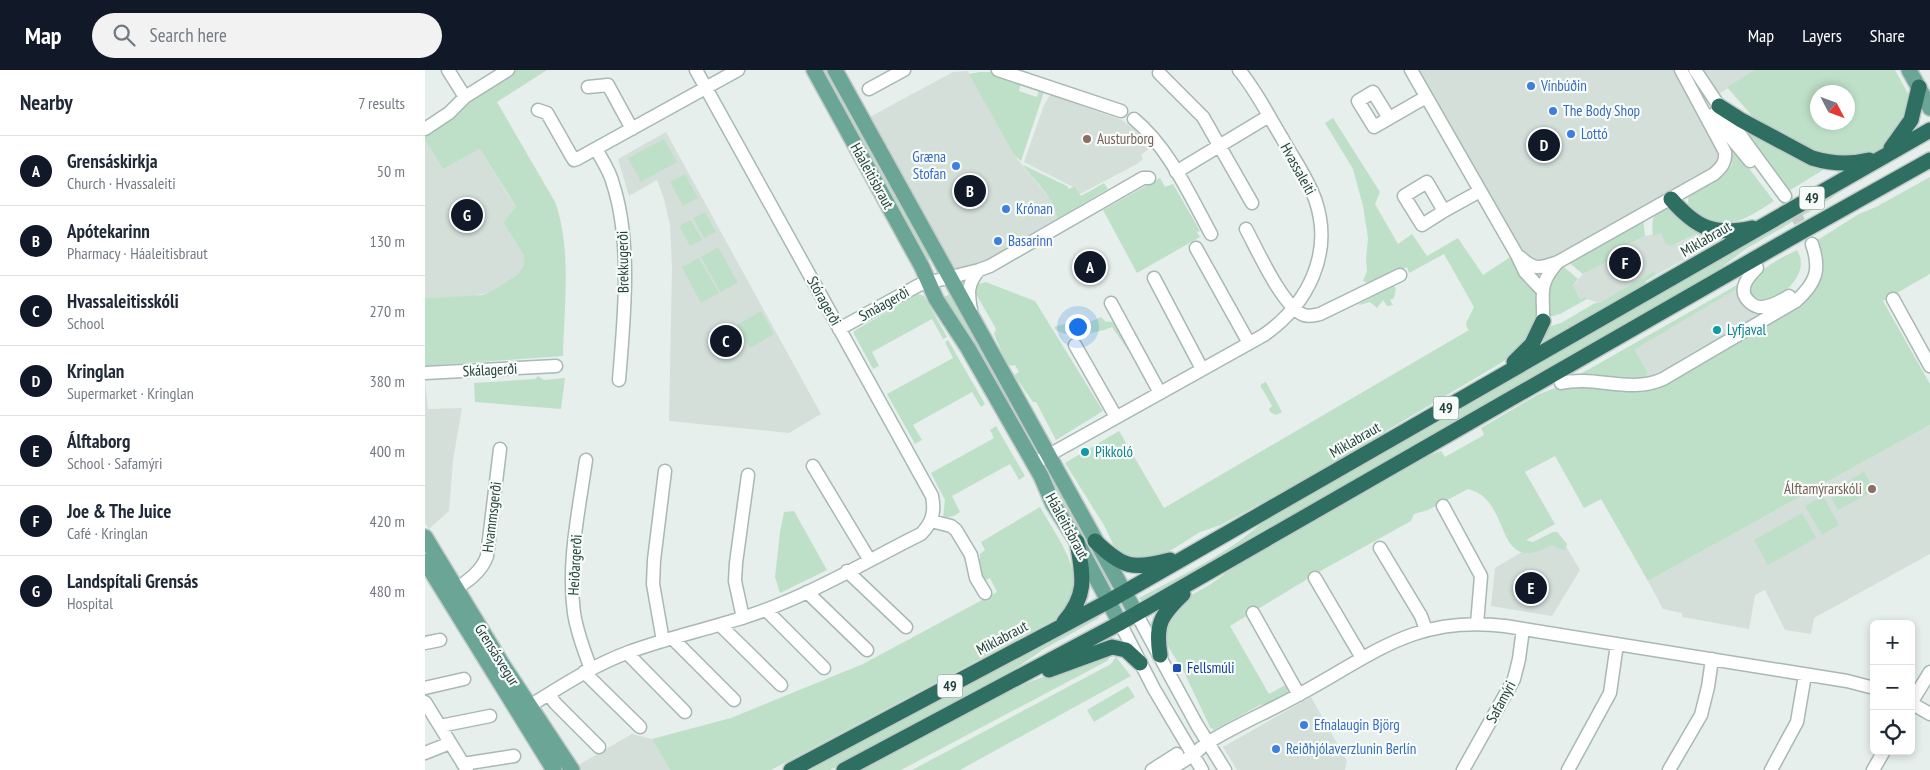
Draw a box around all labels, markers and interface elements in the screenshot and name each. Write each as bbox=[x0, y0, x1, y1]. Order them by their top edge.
search box bbox=[92, 13, 442, 58]
text: Map bbox=[25, 20, 62, 51]
icon: search bbox=[110, 21, 138, 49]
text: Search here bbox=[150, 23, 227, 47]
text: Map bbox=[1748, 24, 1774, 47]
text: Layers bbox=[1802, 24, 1842, 47]
text: Share bbox=[1870, 24, 1905, 47]
place label: Vínbúðin bbox=[1540, 76, 1587, 95]
marker: Vínbúðin bbox=[1525, 80, 1537, 92]
north arrow bbox=[1810, 85, 1855, 130]
text: Nearby bbox=[20, 89, 73, 116]
text: 7 results bbox=[358, 93, 405, 113]
place label: The Body Shop bbox=[1563, 101, 1640, 120]
marker: The Body Shop bbox=[1547, 105, 1559, 117]
place label: Lottó bbox=[1581, 124, 1608, 143]
pin: D bbox=[1528, 126, 1560, 164]
marker: Lottó bbox=[1565, 128, 1577, 140]
place label: Austurborg bbox=[1097, 129, 1154, 148]
marker: Austurborg bbox=[1081, 133, 1093, 145]
street label: Háaleitisbraut bbox=[847, 139, 898, 212]
street label: Hvassaleiti bbox=[1276, 140, 1320, 198]
place label: Græna Stofan bbox=[912, 147, 946, 183]
text: Grensáskirkja bbox=[67, 149, 158, 173]
marker: Græna Stofan bbox=[950, 160, 962, 172]
text: A bbox=[32, 161, 40, 181]
text: 50 m bbox=[377, 161, 405, 181]
pin: B bbox=[954, 172, 986, 210]
text: Church · Hvassaleiti bbox=[67, 173, 176, 193]
road number: 49 bbox=[1799, 186, 1825, 210]
pin: G bbox=[451, 196, 483, 234]
place label: Krónan bbox=[1016, 199, 1053, 218]
marker: Krónan bbox=[1000, 203, 1012, 215]
street label: Miklabraut bbox=[1677, 216, 1734, 261]
text: Apótekarinn bbox=[67, 219, 150, 243]
text: B bbox=[32, 231, 40, 251]
text: 130 m bbox=[370, 231, 405, 251]
street label: Brekkugerði bbox=[612, 231, 633, 293]
place label: Basarinn bbox=[1008, 231, 1053, 250]
marker: Basarinn bbox=[992, 235, 1004, 247]
text: Pharmacy · Háaleitisbraut bbox=[67, 243, 208, 263]
pin: F bbox=[1609, 244, 1641, 282]
pin: A bbox=[1074, 248, 1106, 286]
street label: Stóragerði bbox=[803, 273, 846, 329]
street label: Smáagerði bbox=[855, 282, 912, 325]
text: Hvassaleitisskóli bbox=[67, 289, 179, 313]
text: C bbox=[32, 301, 40, 321]
text: 270 m bbox=[370, 301, 405, 321]
text: School bbox=[67, 313, 104, 333]
your location bbox=[1065, 314, 1091, 340]
place label: Lyfjaval bbox=[1727, 320, 1767, 339]
pin: C bbox=[710, 322, 742, 360]
marker: Lyfjaval bbox=[1711, 324, 1723, 336]
text: Kringlan bbox=[67, 359, 124, 383]
street label: Skálagerði bbox=[462, 359, 518, 380]
text: D bbox=[32, 371, 40, 391]
text: 380 m bbox=[370, 371, 405, 391]
text: Supermarket · Kringlan bbox=[67, 383, 194, 403]
road number: 49 bbox=[1433, 396, 1459, 419]
street label: Miklabraut bbox=[1326, 417, 1383, 462]
text: Álftaborg bbox=[67, 429, 130, 453]
text: E bbox=[33, 441, 39, 461]
text: 400 m bbox=[370, 441, 405, 461]
place label: Pikkoló bbox=[1095, 442, 1133, 461]
marker: Pikkoló bbox=[1079, 446, 1091, 458]
text: School · Safamýri bbox=[67, 453, 162, 473]
place label: Álftamýrarskóli bbox=[1784, 479, 1862, 498]
street label: Hvammsgerði bbox=[478, 480, 505, 553]
marker: Álftamýrarskóli bbox=[1866, 483, 1878, 495]
street label: Háaleitisbraut bbox=[1042, 489, 1093, 562]
text: Joe & The Juice bbox=[67, 499, 171, 523]
text: F bbox=[33, 511, 39, 531]
text: 420 m bbox=[370, 511, 405, 531]
text: Café · Kringlan bbox=[67, 523, 148, 543]
street label: Heiðargerði bbox=[563, 534, 586, 596]
text: Landspítali Grensás bbox=[67, 569, 198, 593]
pin: E bbox=[1515, 569, 1547, 607]
text: G bbox=[32, 581, 40, 601]
text: 480 m bbox=[370, 581, 405, 601]
text: Hospital bbox=[67, 593, 113, 613]
street label: Miklabraut bbox=[973, 616, 1031, 659]
street label: Grensásvegur bbox=[471, 620, 524, 690]
map controls bbox=[1870, 620, 1915, 755]
button: + bbox=[1870, 620, 1915, 665]
place label: Fellsmúli bbox=[1187, 658, 1234, 677]
marker: Fellsmúli bbox=[1171, 662, 1183, 674]
button: − bbox=[1870, 665, 1915, 710]
road number: 49 bbox=[937, 674, 963, 698]
street label: Safamýri bbox=[1482, 677, 1520, 726]
button: locate bbox=[1870, 710, 1915, 755]
place label: Efnalaugin Björg bbox=[1314, 715, 1400, 734]
marker: Efnalaugin Björg bbox=[1298, 719, 1310, 731]
place label: Reiðhjólaverzlunin Berlín bbox=[1286, 739, 1416, 758]
marker: Reiðhjólaverzlunin Berlín bbox=[1270, 743, 1282, 755]

